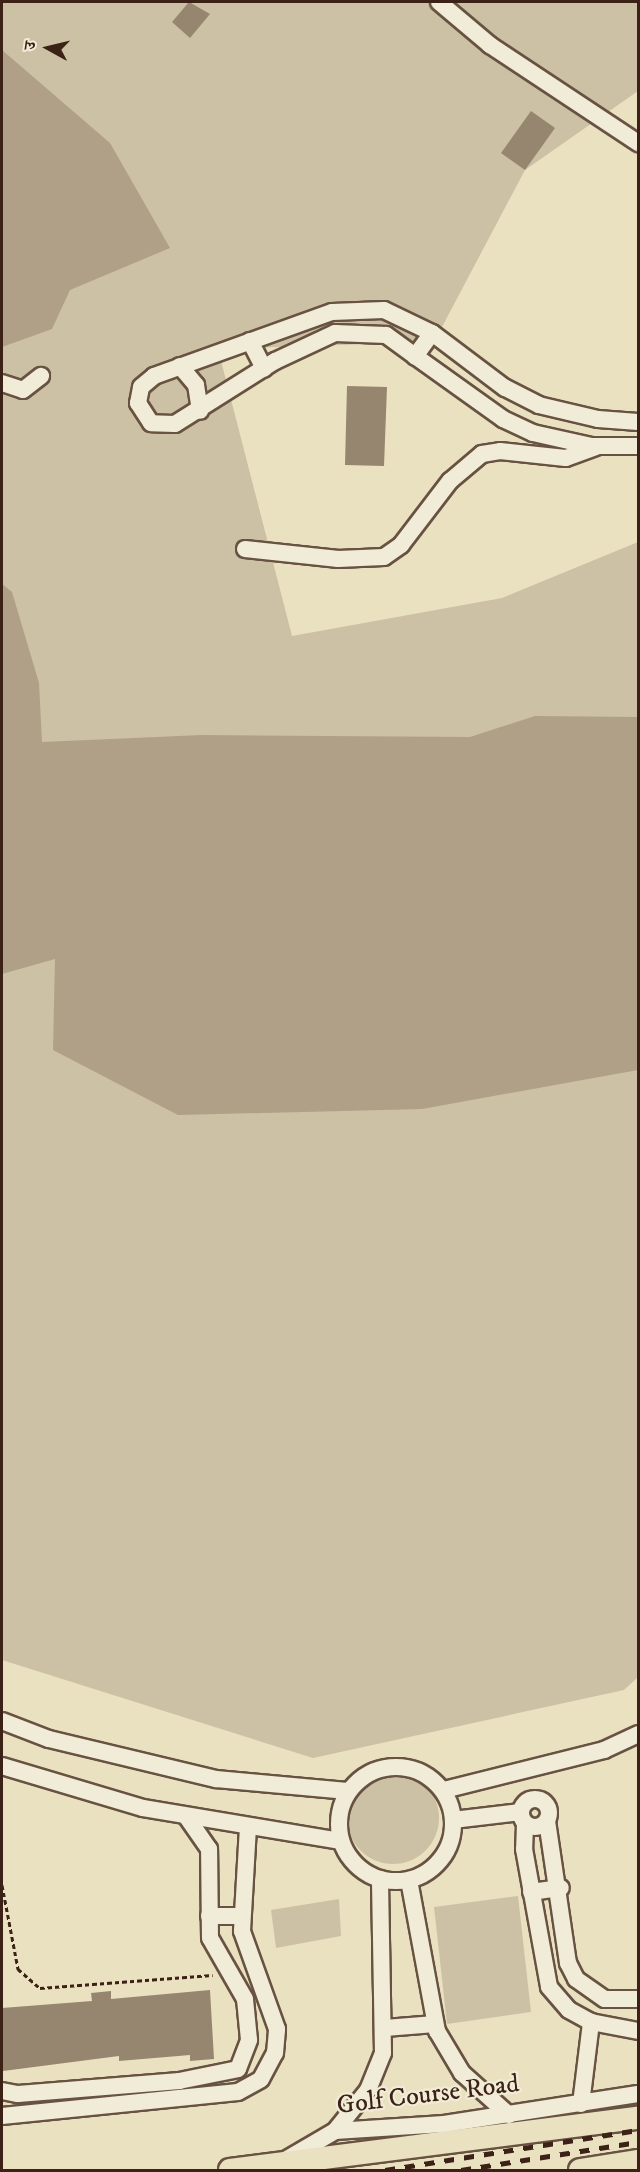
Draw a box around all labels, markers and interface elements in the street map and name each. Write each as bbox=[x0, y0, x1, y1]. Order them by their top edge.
north arrow bbox=[18, 18, 78, 78]
text: उ bbox=[20, 40, 41, 51]
street label: Golf Course Road bbox=[335, 2068, 521, 2122]

